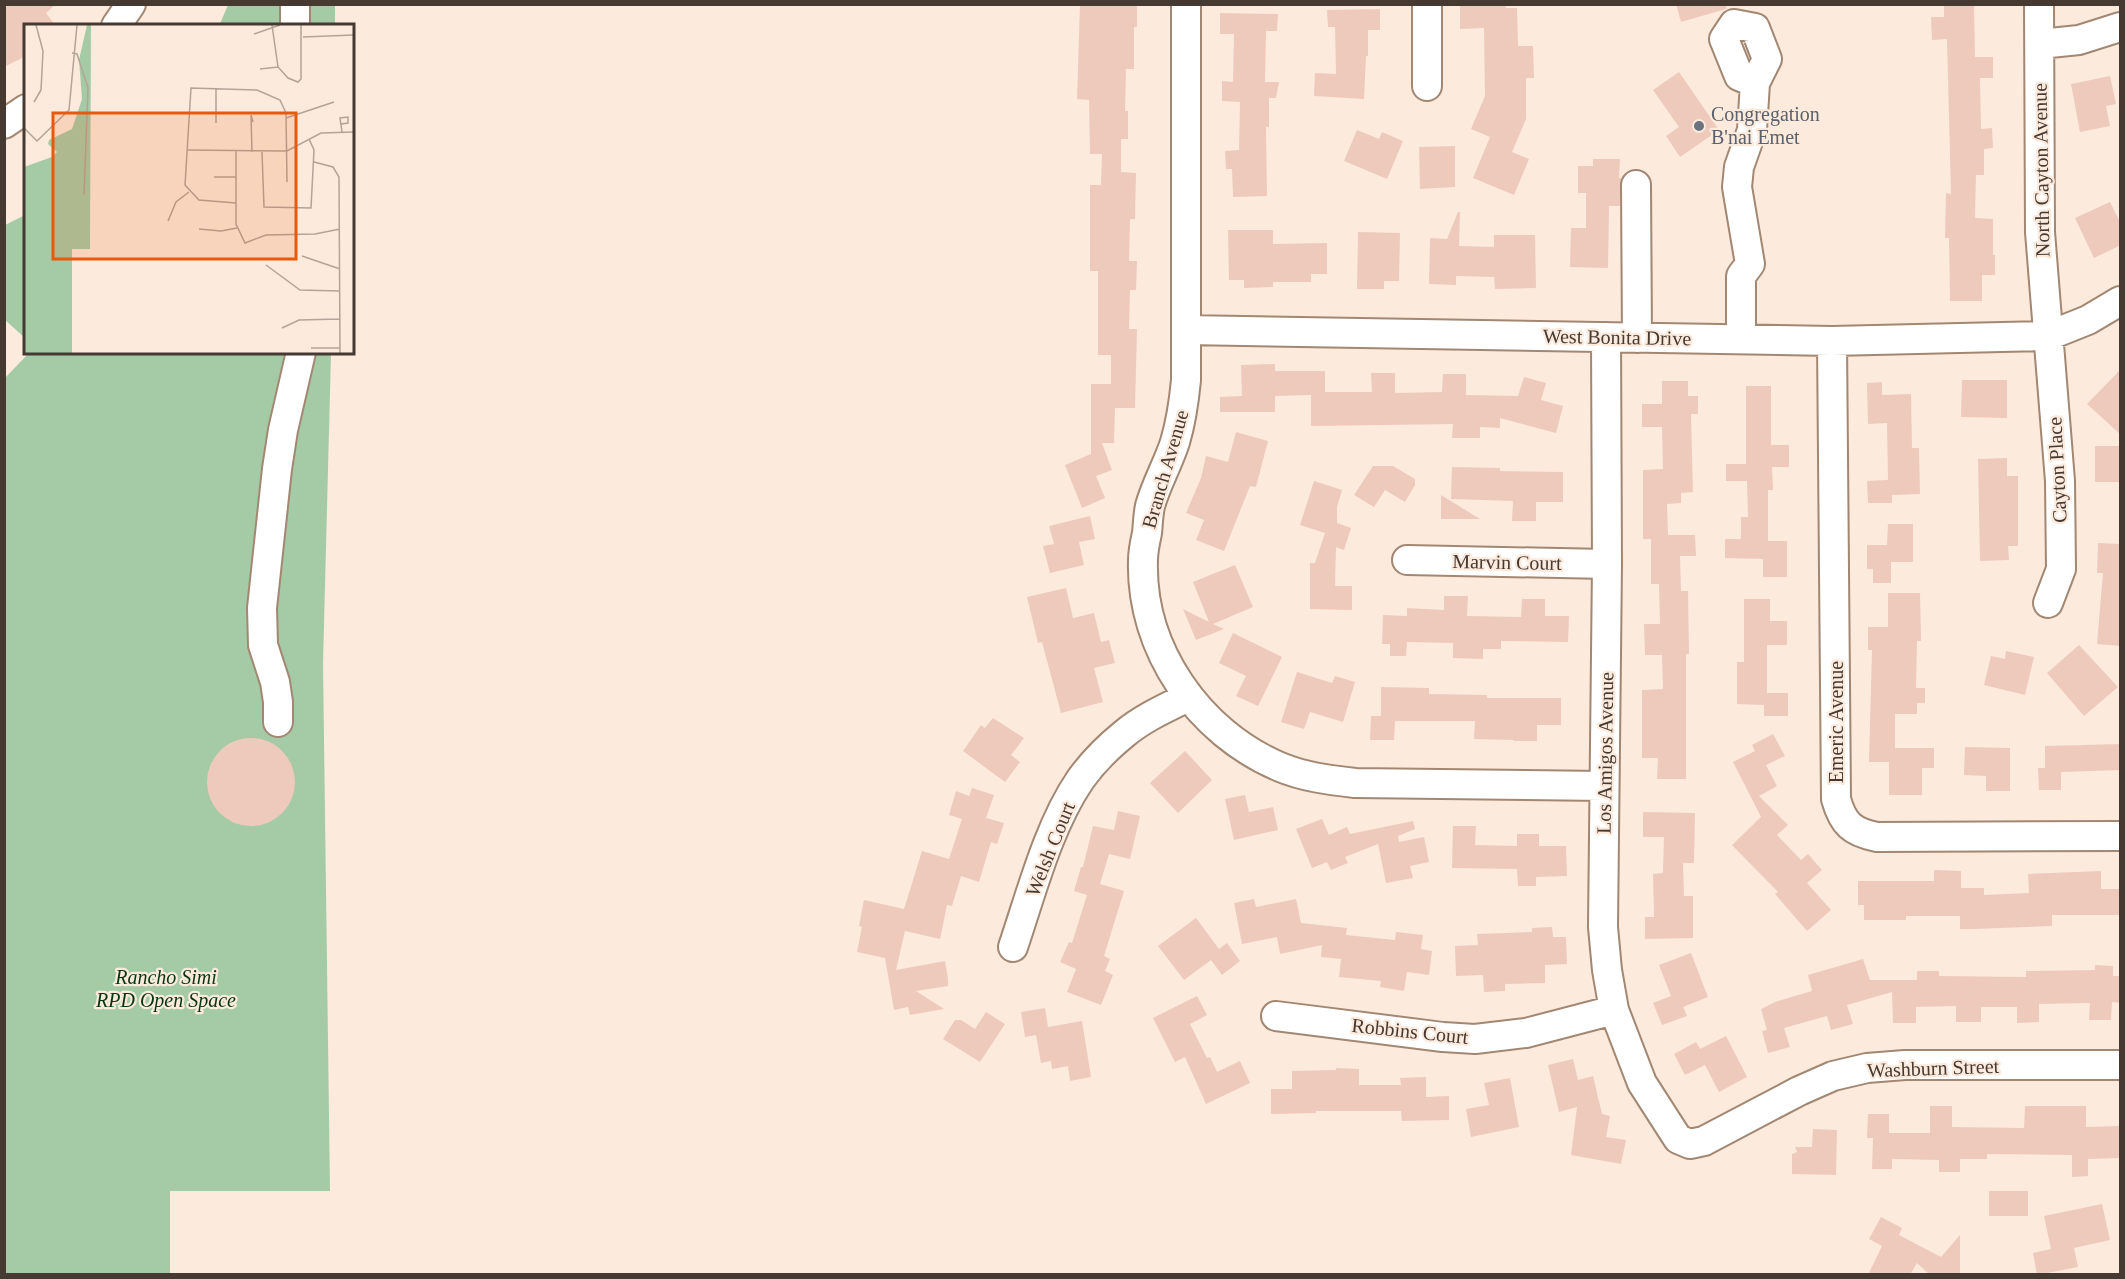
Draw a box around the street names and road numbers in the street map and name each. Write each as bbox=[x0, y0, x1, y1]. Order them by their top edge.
street label: North Cayton Avenue bbox=[2028, 83, 2055, 257]
street label: West Bonita Drive bbox=[1543, 325, 1691, 349]
street label: Branch Avenue bbox=[1138, 407, 1192, 531]
street label: Cayton Place bbox=[2043, 416, 2072, 524]
street label: Marvin Court bbox=[1452, 550, 1562, 574]
street label: Emeric Avenue bbox=[1825, 661, 1847, 783]
street label: Los Amigos Avenue bbox=[1593, 672, 1618, 834]
street label: Welsh Court bbox=[1021, 798, 1079, 900]
street label: Robbins Court bbox=[1351, 1014, 1470, 1048]
street label: Washburn Street bbox=[1867, 1055, 2000, 1081]

